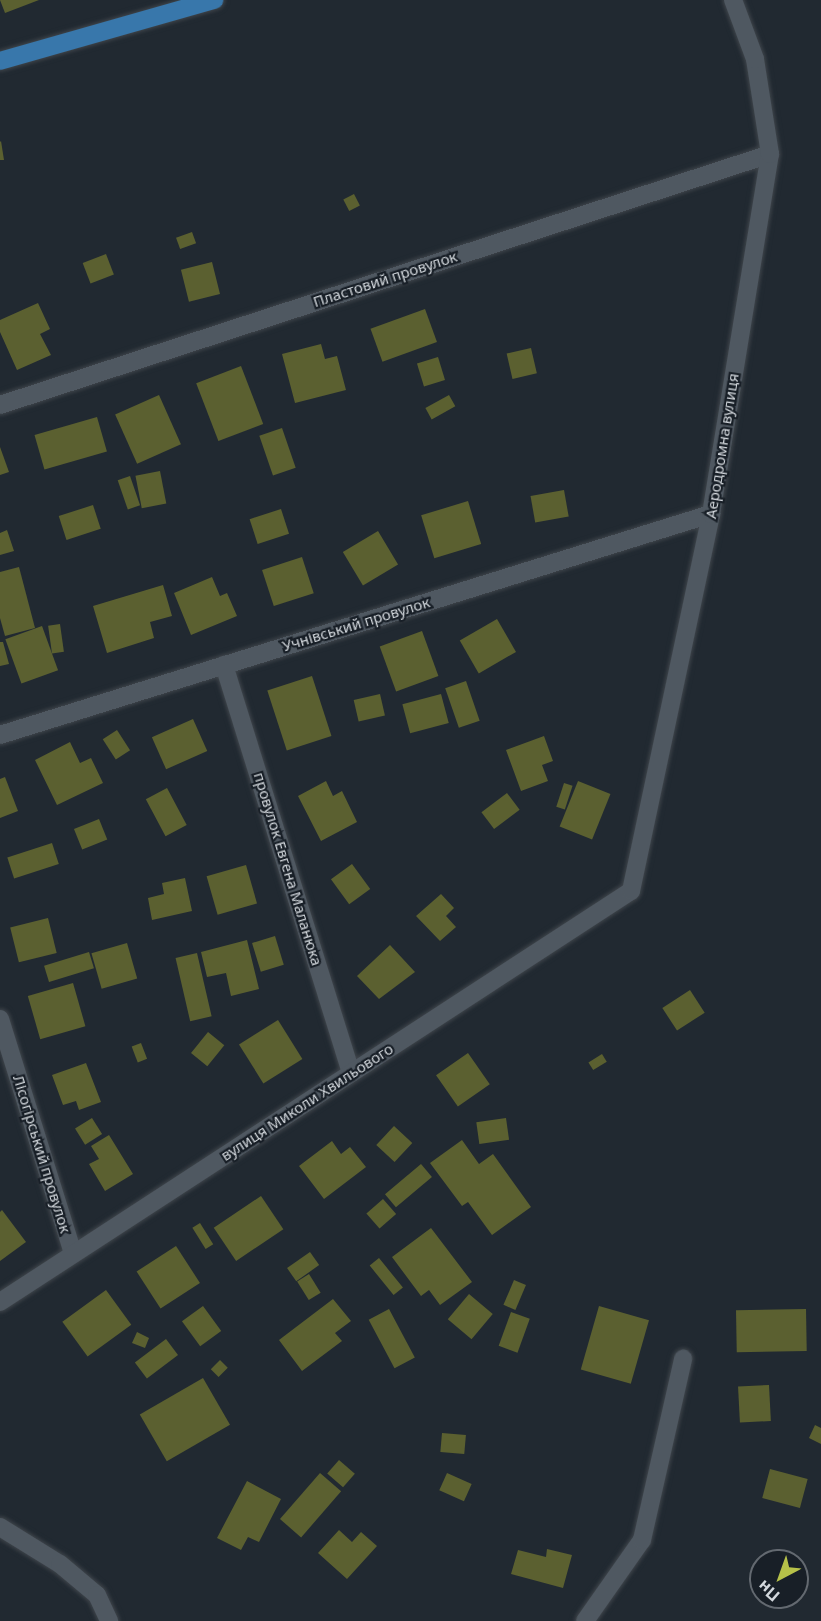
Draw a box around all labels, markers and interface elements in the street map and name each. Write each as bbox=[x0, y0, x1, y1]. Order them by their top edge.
street label: Пластовий провулок bbox=[311, 247, 459, 311]
street label: Аеродромна вулиця bbox=[702, 372, 742, 520]
street label: Учнівський провулок bbox=[280, 593, 432, 655]
street label: провулок Евгена Маланюка bbox=[250, 770, 326, 968]
street label: вулиця Миколи Хвильового bbox=[217, 1040, 397, 1164]
street label: Лісогірський провулок bbox=[9, 1073, 75, 1235]
north arrow bbox=[749, 1549, 809, 1609]
text: Пн bbox=[753, 1575, 784, 1607]

